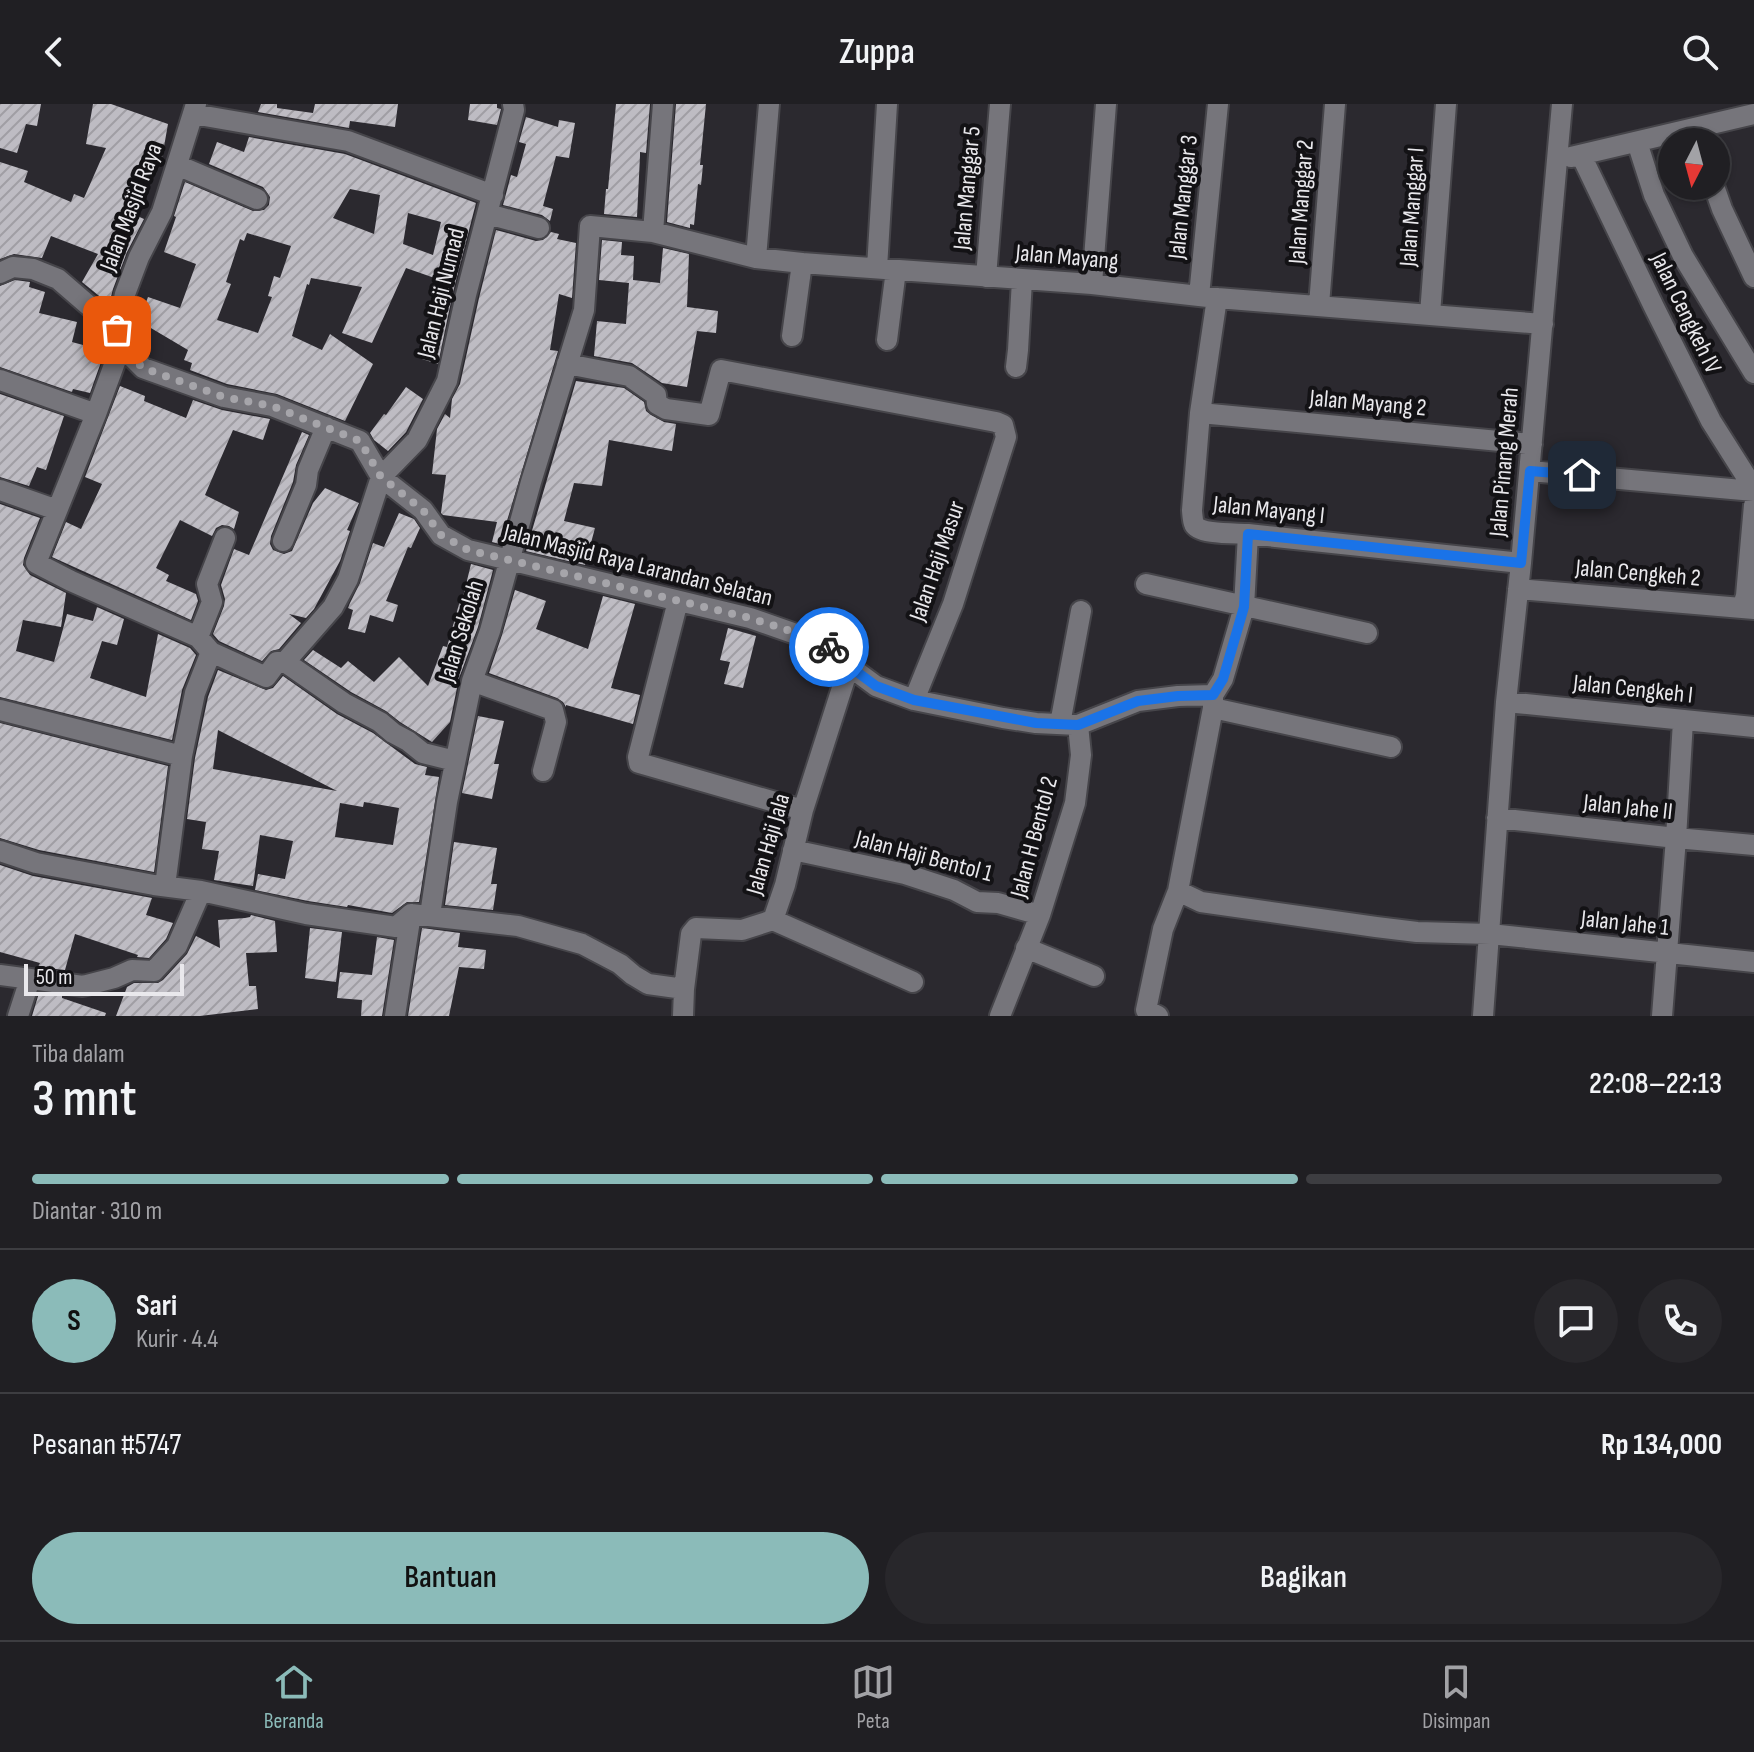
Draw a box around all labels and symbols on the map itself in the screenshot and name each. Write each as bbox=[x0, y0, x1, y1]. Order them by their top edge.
street label: Jalan Manggar 5 bbox=[947, 125, 987, 252]
north arrow bbox=[1658, 128, 1730, 200]
street label: Jalan Manggar 3 bbox=[1162, 134, 1204, 261]
street label: Jalan Masjid Raya bbox=[93, 139, 169, 276]
street label: Jalan Manggar 2 bbox=[1282, 139, 1320, 266]
street label: Jalan Manggar I bbox=[1393, 146, 1431, 269]
street label: Jalan Haji Numad bbox=[411, 225, 471, 362]
street label: Jalan Mayang bbox=[1013, 238, 1120, 276]
street label: Jalan Cengkeh IV bbox=[1644, 247, 1728, 378]
pin bbox=[83, 296, 151, 364]
street label: Jalan Mayang 2 bbox=[1307, 383, 1428, 423]
street label: Jalan Pinang Merah bbox=[1483, 386, 1525, 539]
pin bbox=[1548, 441, 1616, 509]
street label: Jalan Mayang I bbox=[1211, 490, 1326, 530]
street label: Jalan Haji Masur bbox=[903, 497, 971, 626]
street label: Jalan Masjid Raya Larandan Selatan bbox=[499, 517, 776, 612]
street label: Jalan Cengkeh 2 bbox=[1573, 553, 1702, 593]
street label: Jalan Sekolah bbox=[432, 577, 490, 686]
courier bbox=[789, 607, 869, 687]
street label: Jalan Cengkeh I bbox=[1571, 668, 1694, 710]
street label: Jalan H Bentol 2 bbox=[1004, 773, 1064, 902]
street label: Jalan Jahe II bbox=[1581, 788, 1674, 826]
street label: Jalan Haji Jala bbox=[739, 790, 796, 899]
street label: Jalan Haji Bentol 1 bbox=[851, 824, 996, 888]
street label: Jalan Jahe 1 bbox=[1579, 904, 1671, 942]
scale bar bbox=[24, 960, 184, 996]

